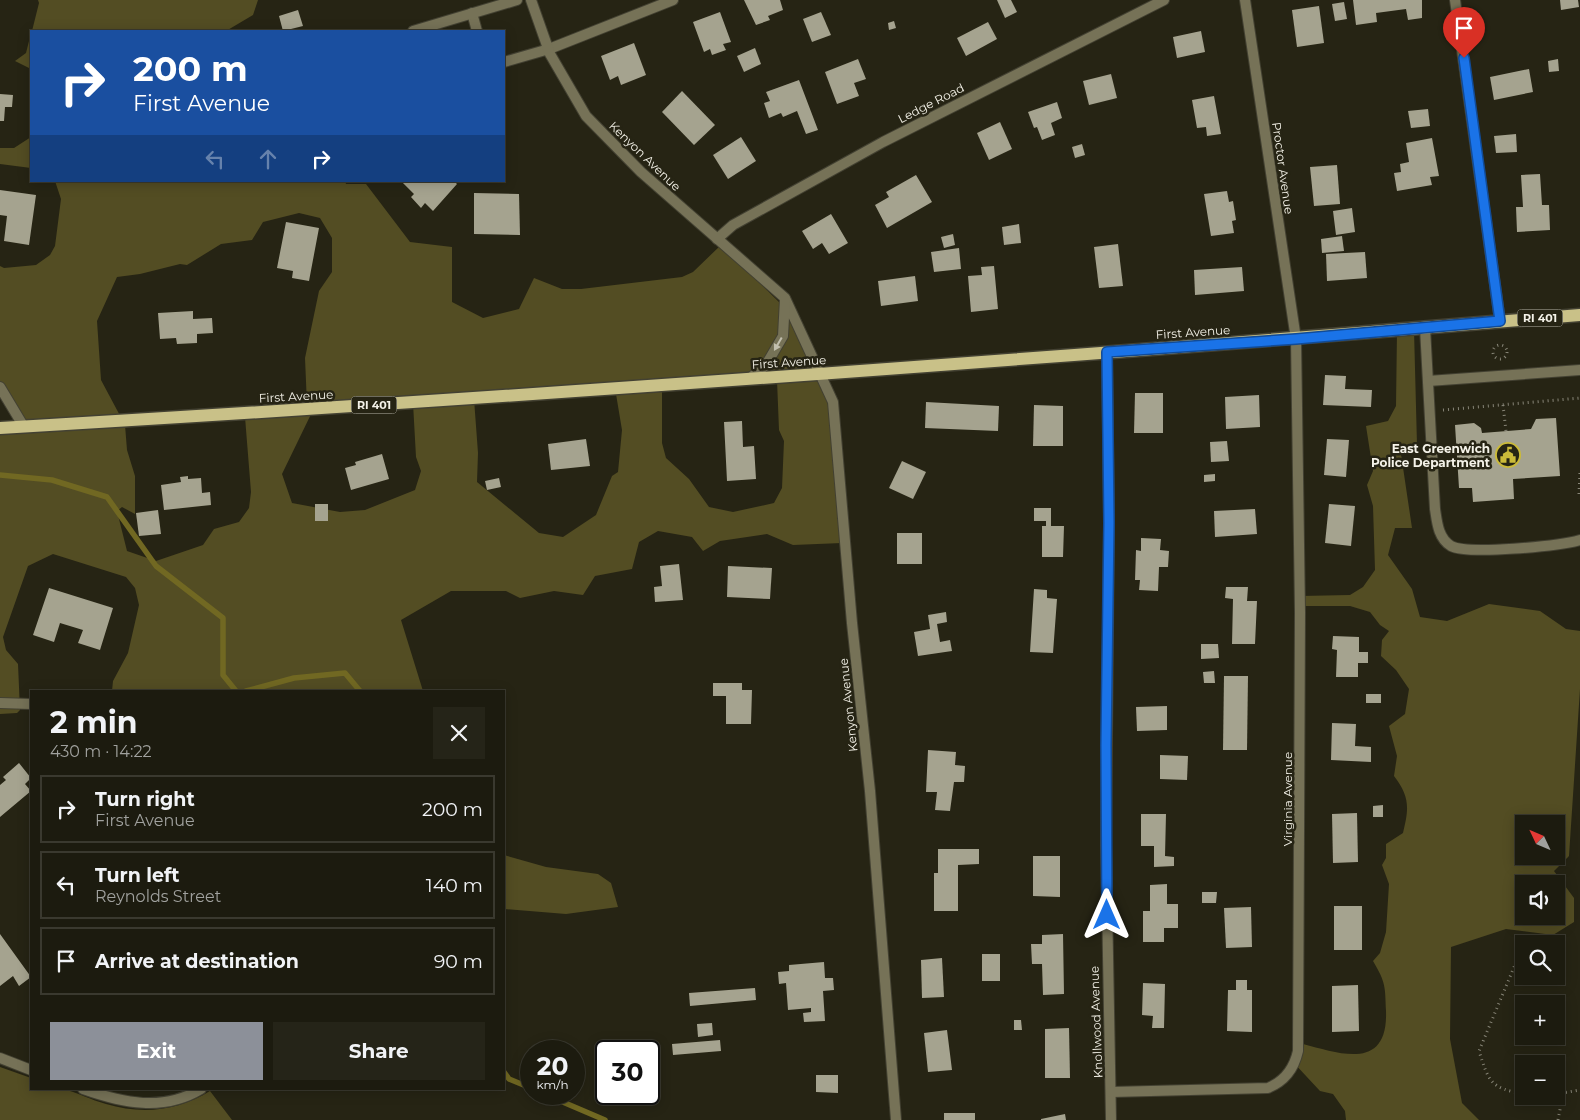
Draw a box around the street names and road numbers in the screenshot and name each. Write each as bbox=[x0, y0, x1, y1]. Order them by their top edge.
street label: Ledge Road bbox=[895, 80, 967, 126]
street label: Kenyon Avenue bbox=[606, 118, 684, 194]
street label: Proctor Avenue bbox=[1269, 121, 1297, 215]
road number: RI 401 bbox=[1518, 310, 1562, 326]
street label: First Avenue bbox=[1155, 322, 1231, 342]
street label: First Avenue bbox=[751, 352, 827, 372]
street label: First Avenue bbox=[258, 387, 334, 405]
road number: RI 401 bbox=[352, 396, 396, 414]
street label: Kenyon Avenue bbox=[836, 658, 860, 752]
street label: Virginia Avenue bbox=[1280, 752, 1295, 846]
street label: Knollwood Avenue bbox=[1087, 966, 1105, 1078]

